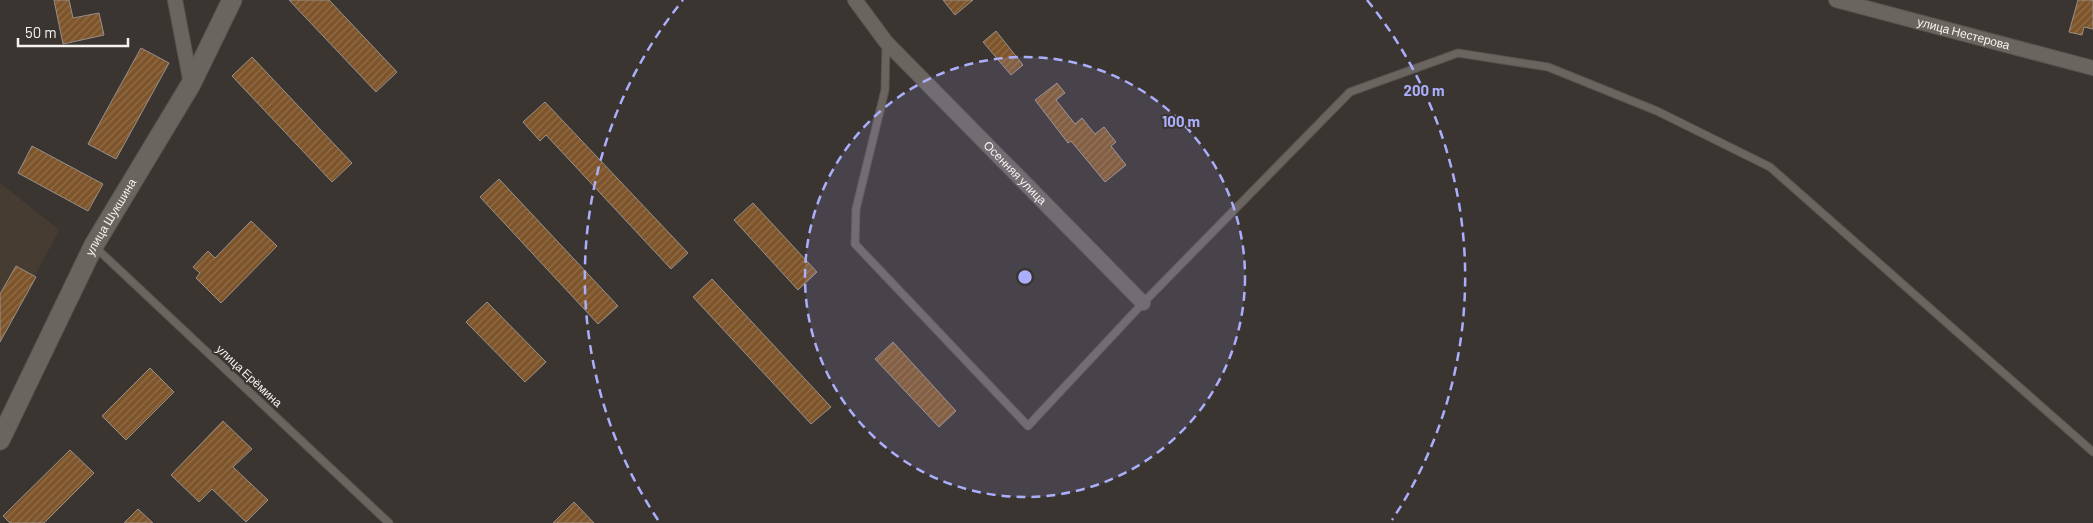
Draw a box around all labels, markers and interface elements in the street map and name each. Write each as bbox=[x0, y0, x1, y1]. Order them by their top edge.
street label: улица Нестерова bbox=[1916, 14, 2012, 52]
scale bar bbox=[18, 15, 128, 47]
text: 50 m bbox=[25, 23, 57, 41]
text: 200 m bbox=[1403, 81, 1445, 99]
text: 100 m bbox=[1162, 112, 1200, 130]
street label: Осенняя улица bbox=[981, 138, 1050, 207]
street label: улица Шукшина bbox=[82, 175, 139, 258]
centre of rings bbox=[1016, 268, 1034, 286]
street label: улица Ерёмина bbox=[213, 341, 286, 410]

